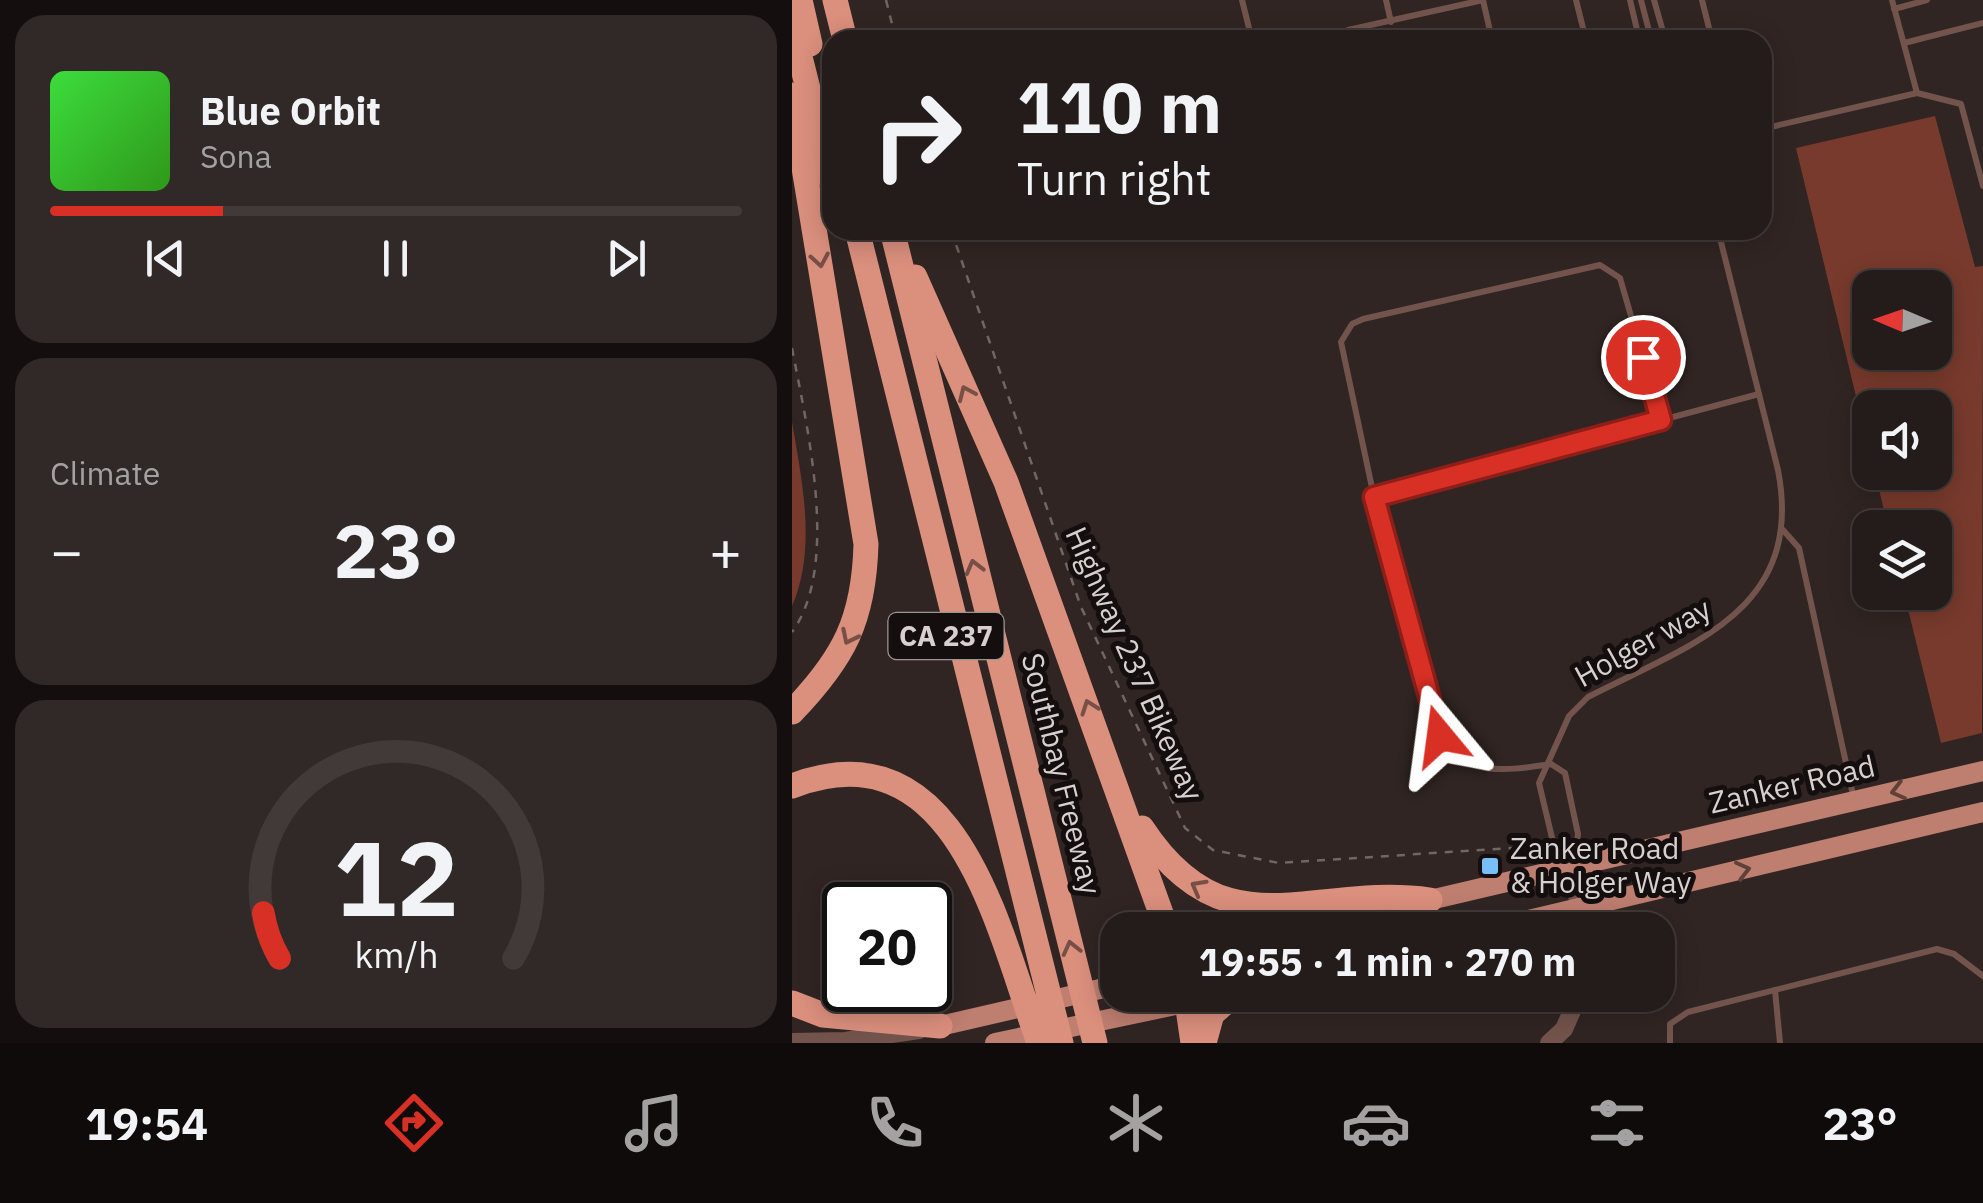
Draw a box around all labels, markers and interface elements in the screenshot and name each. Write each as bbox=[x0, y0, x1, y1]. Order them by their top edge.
text: 110 m bbox=[1017, 61, 1222, 152]
icon: right bbox=[852, 70, 982, 200]
text: Blue Orbit bbox=[200, 86, 381, 135]
text: Sona bbox=[200, 135, 272, 177]
text: Turn right bbox=[1017, 149, 1212, 207]
icon: previous bbox=[138, 231, 193, 286]
icon: pause bbox=[368, 231, 423, 286]
icon: next bbox=[599, 231, 654, 286]
one-way arrow bbox=[809, 252, 830, 268]
north arrow bbox=[1852, 270, 1952, 370]
map controls bbox=[1852, 270, 1952, 610]
pin bbox=[1601, 315, 1686, 400]
icon: arrive bbox=[1616, 330, 1671, 385]
one-way arrow bbox=[958, 385, 978, 403]
button: sound bbox=[1852, 390, 1952, 490]
text: Climate bbox=[50, 452, 160, 494]
text: 23° bbox=[333, 501, 459, 599]
button: layers bbox=[1852, 510, 1952, 610]
text: − bbox=[50, 515, 83, 586]
text: + bbox=[709, 515, 742, 586]
street label: Highway 237 Bikeway bbox=[1057, 520, 1213, 806]
one-way arrow bbox=[965, 558, 986, 576]
street label: Holger way bbox=[1567, 588, 1717, 695]
road number: CA 237 bbox=[888, 613, 1004, 659]
one-way arrow bbox=[841, 626, 861, 644]
street label: Southbay Freeway bbox=[1014, 649, 1111, 898]
position arrow bbox=[1388, 684, 1492, 788]
one-way arrow bbox=[1080, 699, 1101, 716]
street label: Zanker Road bbox=[1705, 745, 1879, 822]
one-way arrow bbox=[1890, 779, 1907, 800]
text: 12 bbox=[334, 809, 458, 945]
place label: Zanker Road & Holger Way bbox=[1510, 828, 1692, 901]
marker: Zanker Road & Holger Way bbox=[1479, 855, 1501, 877]
one-way arrow bbox=[1734, 861, 1751, 882]
one-way arrow bbox=[1191, 879, 1209, 899]
speed limit sign: 20 bbox=[822, 882, 952, 1012]
text: km/h bbox=[354, 931, 438, 978]
text: 19:55 · 1 min · 270 m bbox=[1199, 937, 1576, 986]
one-way arrow bbox=[1062, 940, 1083, 957]
icon: directions bbox=[379, 1088, 449, 1158]
icon: music bbox=[619, 1088, 689, 1158]
icon: phone bbox=[860, 1088, 930, 1158]
icon: climate bbox=[1101, 1088, 1171, 1158]
icon: car bbox=[1341, 1088, 1411, 1158]
icon: filters bbox=[1582, 1088, 1652, 1158]
text: 19:54 bbox=[85, 1094, 208, 1152]
text: 23° bbox=[1822, 1094, 1898, 1152]

